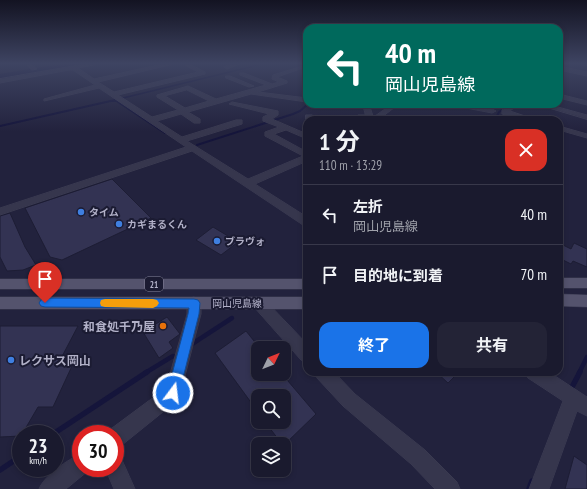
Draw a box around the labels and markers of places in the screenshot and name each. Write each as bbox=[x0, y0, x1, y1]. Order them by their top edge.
place label: タイム bbox=[89, 206, 119, 219]
marker: タイム bbox=[76, 207, 86, 217]
place label: カギまるくん bbox=[127, 218, 187, 231]
marker: カギまるくん bbox=[114, 219, 124, 229]
place label: ブラヴォ bbox=[225, 235, 265, 248]
marker: ブラヴォ bbox=[212, 236, 222, 246]
pin bbox=[28, 262, 62, 303]
place label: 和食処千乃屋 bbox=[83, 319, 155, 334]
marker: 和食処千乃屋 bbox=[158, 321, 168, 331]
place label: レクサス岡山 bbox=[19, 353, 91, 368]
marker: レクサス岡山 bbox=[6, 355, 16, 365]

